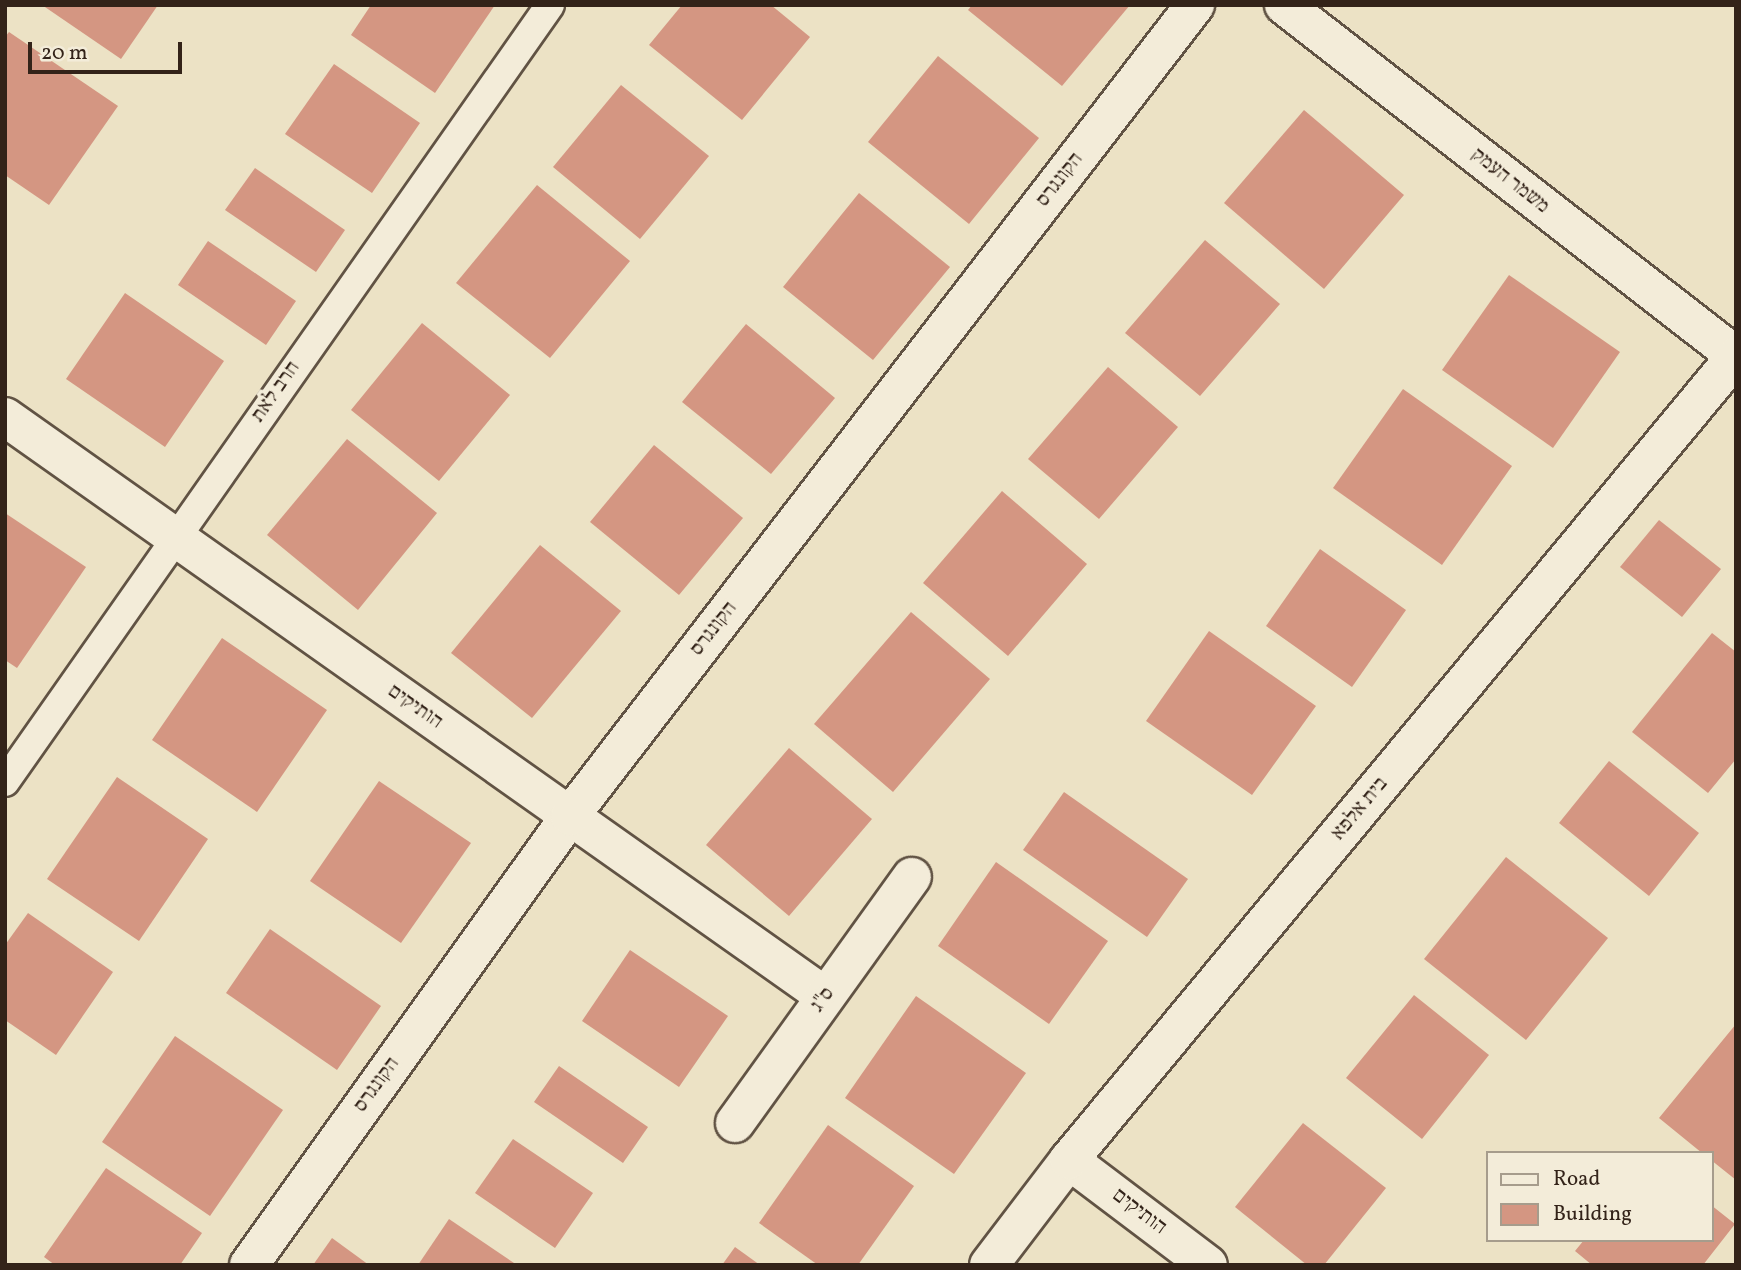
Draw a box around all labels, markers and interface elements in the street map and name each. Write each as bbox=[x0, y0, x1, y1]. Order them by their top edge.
scale bar bbox=[32, 28, 186, 72]
text: 20 m bbox=[41, 39, 87, 68]
street label: משמר העמק bbox=[1466, 143, 1554, 219]
street label: הקונגרס bbox=[1031, 148, 1089, 212]
street label: חרב לאת bbox=[246, 357, 306, 427]
street label: הקונגרס bbox=[685, 597, 743, 661]
street label: הותיקים bbox=[382, 679, 448, 735]
street label: בית אלפא bbox=[1326, 772, 1394, 846]
street label: ס"ג bbox=[805, 982, 841, 1018]
street label: הקונגרס bbox=[349, 1052, 405, 1118]
legend bbox=[1486, 1151, 1713, 1242]
text: Road bbox=[1553, 1165, 1600, 1194]
street label: הותיקים bbox=[1107, 1183, 1171, 1241]
text: Building bbox=[1553, 1200, 1632, 1229]

